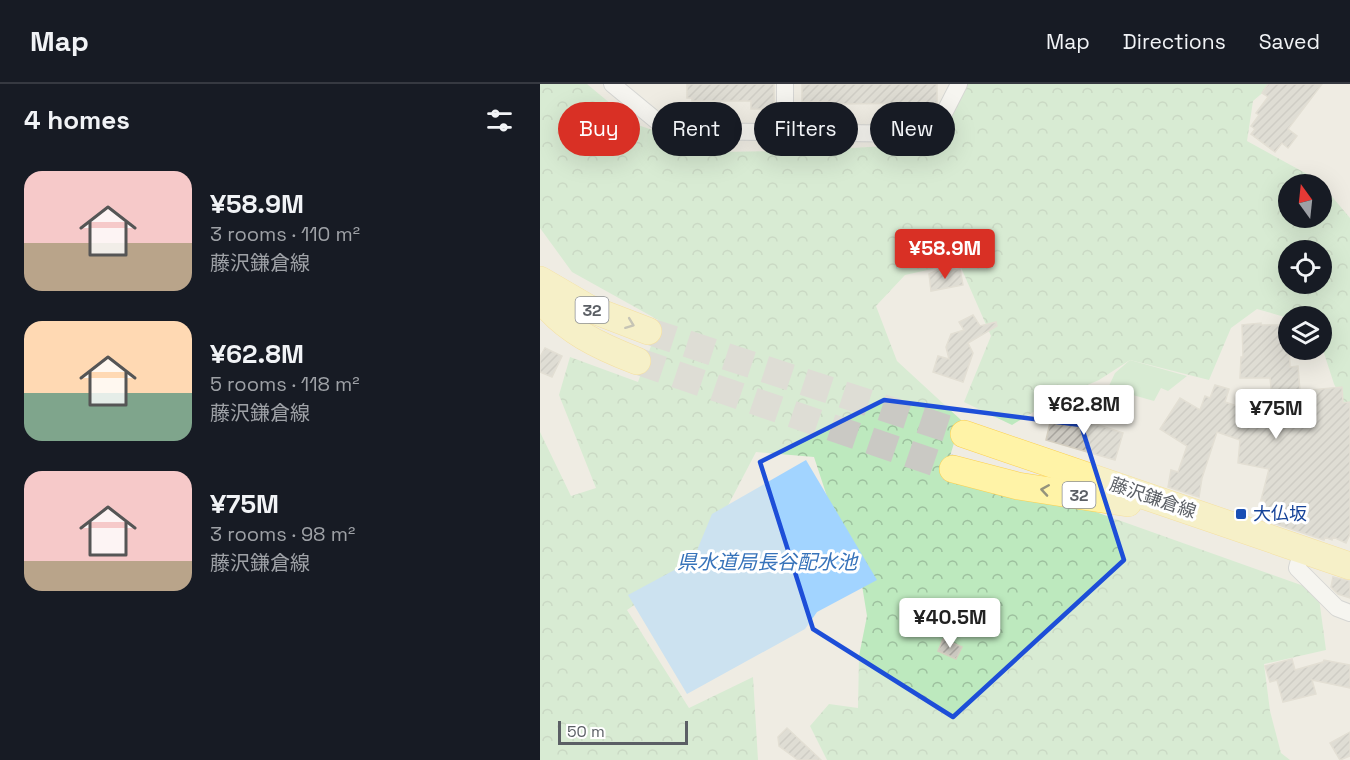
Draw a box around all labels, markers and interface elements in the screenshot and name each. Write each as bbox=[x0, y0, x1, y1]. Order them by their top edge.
text: Map bbox=[30, 23, 89, 59]
text: Map bbox=[1046, 28, 1090, 55]
text: Directions bbox=[1123, 28, 1226, 55]
text: Saved bbox=[1259, 28, 1320, 55]
chip: Buy bbox=[558, 102, 640, 156]
chip: Rent bbox=[652, 102, 742, 156]
chip: Filters bbox=[754, 102, 858, 156]
chip: New bbox=[870, 102, 955, 156]
text: 4 homes bbox=[24, 103, 130, 137]
icon: filters bbox=[483, 104, 516, 137]
north arrow bbox=[1278, 174, 1332, 228]
map controls bbox=[1278, 174, 1332, 360]
text: ¥58.9M bbox=[210, 187, 304, 221]
icon: home bbox=[72, 195, 144, 267]
text: 3 rooms · 110 m² bbox=[210, 221, 360, 247]
pin: ¥58.9M bbox=[896, 229, 994, 280]
text: ¥58.9M bbox=[909, 235, 981, 261]
button: locate bbox=[1278, 240, 1332, 294]
text: 藤沢鎌倉線 bbox=[210, 250, 310, 276]
road number: 32 bbox=[576, 297, 608, 323]
button: layers bbox=[1278, 306, 1332, 360]
one-way arrow bbox=[624, 317, 635, 329]
text: ¥62.8M bbox=[210, 337, 304, 371]
icon: home bbox=[72, 345, 144, 417]
text: 5 rooms · 118 m² bbox=[210, 371, 360, 397]
pin: ¥62.8M bbox=[1035, 385, 1133, 436]
pin: ¥75M bbox=[1240, 389, 1312, 440]
text: ¥62.8M bbox=[1048, 391, 1120, 417]
text: ¥75M bbox=[1249, 395, 1303, 421]
text: 藤沢鎌倉線 bbox=[210, 400, 310, 426]
street label: 藤沢鎌倉線 bbox=[1107, 472, 1199, 523]
road number: 32 bbox=[1062, 482, 1096, 508]
one-way arrow bbox=[1040, 484, 1049, 496]
text: ¥75M bbox=[210, 487, 279, 521]
icon: home bbox=[72, 495, 144, 567]
place label: 大仏坂 bbox=[1253, 502, 1307, 525]
marker: 大仏坂 bbox=[1234, 507, 1248, 521]
text: 3 rooms · 98 m² bbox=[210, 521, 355, 547]
water label: 県水道局長谷配水池 bbox=[677, 549, 859, 575]
text: 藤沢鎌倉線 bbox=[210, 550, 310, 576]
pin: ¥40.5M bbox=[901, 598, 999, 649]
text: ¥40.5M bbox=[913, 604, 987, 630]
scale bar bbox=[558, 718, 688, 746]
text: 50 m bbox=[567, 721, 605, 742]

